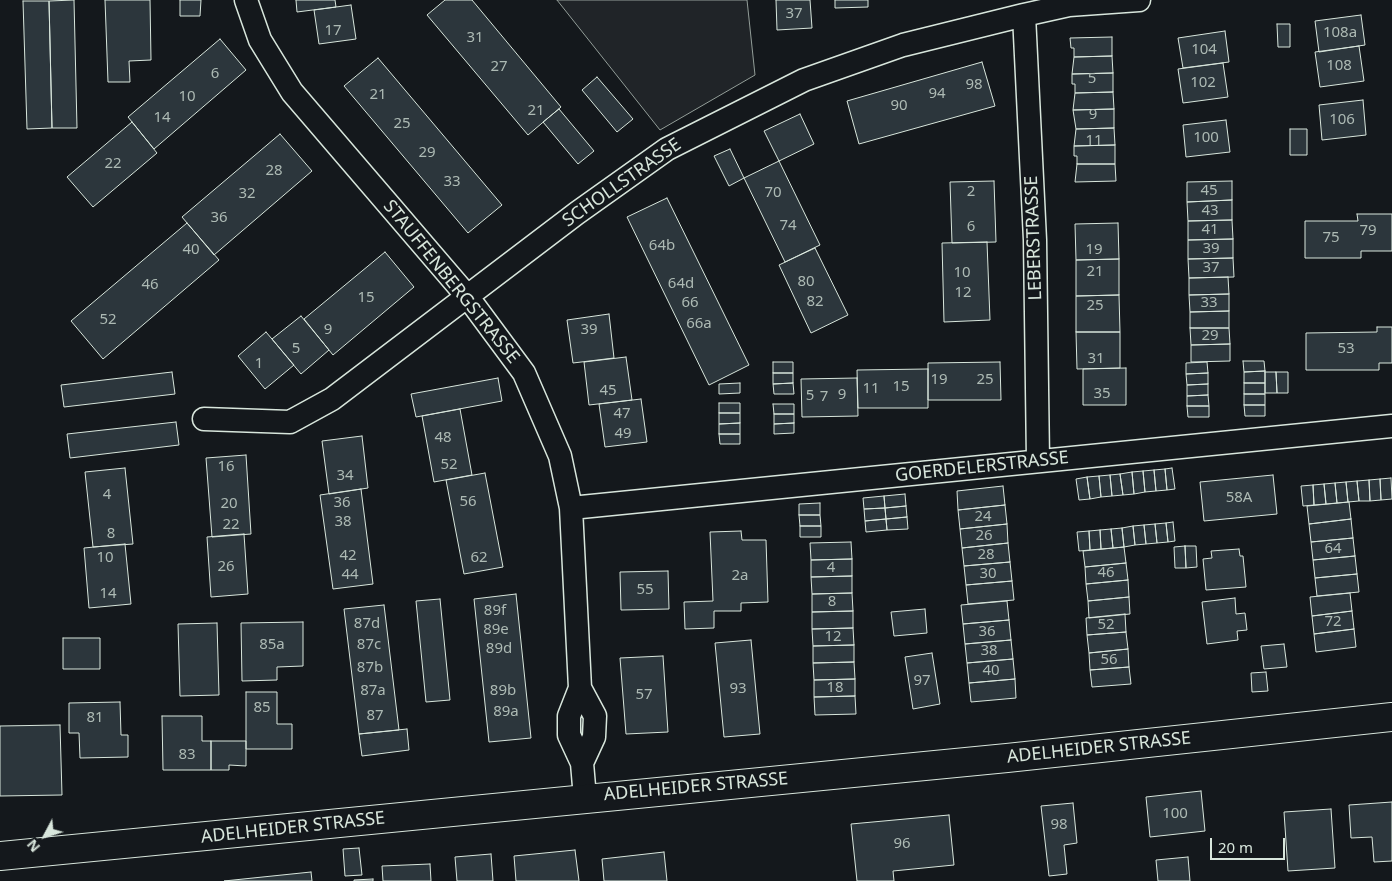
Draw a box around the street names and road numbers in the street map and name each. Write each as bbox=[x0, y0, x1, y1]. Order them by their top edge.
street label: SCHOLLSTRASSE bbox=[559, 134, 685, 232]
street label: LEBERSTRASSE bbox=[1021, 175, 1047, 301]
street label: STAUFFENBERGSTRASSE bbox=[378, 196, 524, 368]
street label: GOERDELERSTRASSE bbox=[894, 447, 1070, 487]
street label: ADELHEIDER STRASSE bbox=[1006, 728, 1192, 768]
street label: ADELHEIDER STRASSE bbox=[603, 768, 789, 806]
street label: ADELHEIDER STRASSE bbox=[200, 808, 386, 848]

